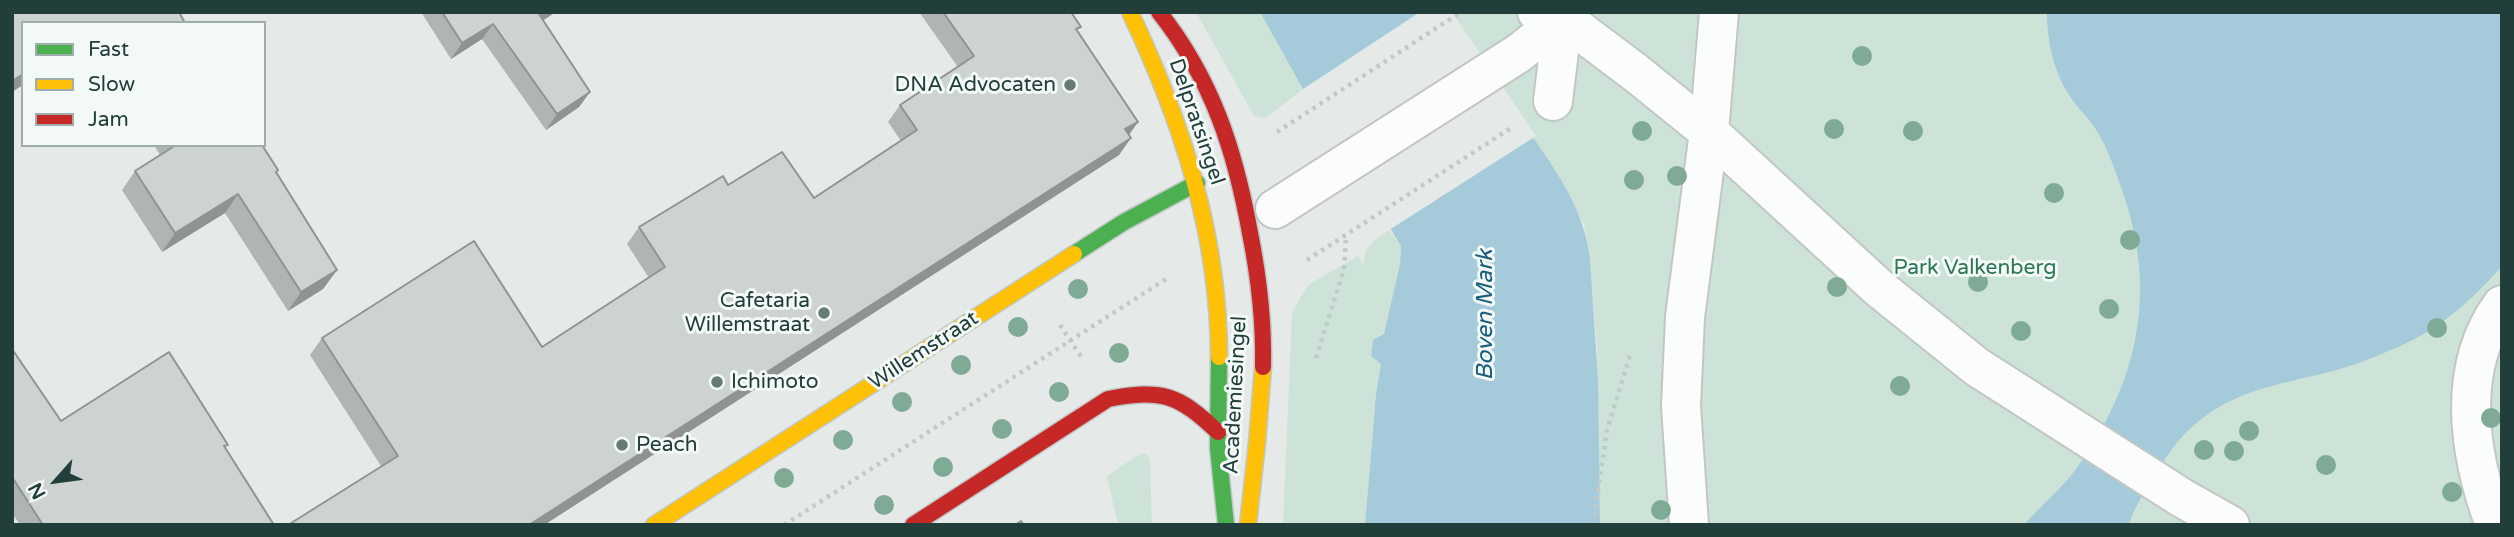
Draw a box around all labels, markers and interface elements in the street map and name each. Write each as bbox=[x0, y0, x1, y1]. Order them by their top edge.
legend bbox=[21, 21, 266, 147]
text: Fast bbox=[88, 37, 129, 62]
street label: Delpratsingel bbox=[1163, 56, 1229, 188]
text: Slow bbox=[88, 72, 135, 97]
place label: DNA Advocaten bbox=[895, 72, 1056, 98]
marker: DNA Advocaten bbox=[1062, 77, 1078, 93]
text: Jam bbox=[88, 107, 129, 132]
water label: Boven Mark bbox=[1472, 249, 1500, 381]
park label: Park Valkenberg bbox=[1894, 255, 2056, 281]
place label: Cafetaria Willemstraat bbox=[685, 288, 810, 338]
marker: Cafetaria Willemstraat bbox=[816, 305, 832, 321]
street label: Willemstraat bbox=[865, 306, 983, 396]
street label: Academiesingel bbox=[1219, 315, 1253, 475]
place label: Ichimoto bbox=[731, 369, 819, 395]
marker: Ichimoto bbox=[709, 374, 725, 390]
place label: Peach bbox=[636, 432, 697, 458]
marker: Peach bbox=[614, 437, 630, 453]
north arrow bbox=[21, 446, 91, 516]
text: N bbox=[24, 479, 51, 503]

